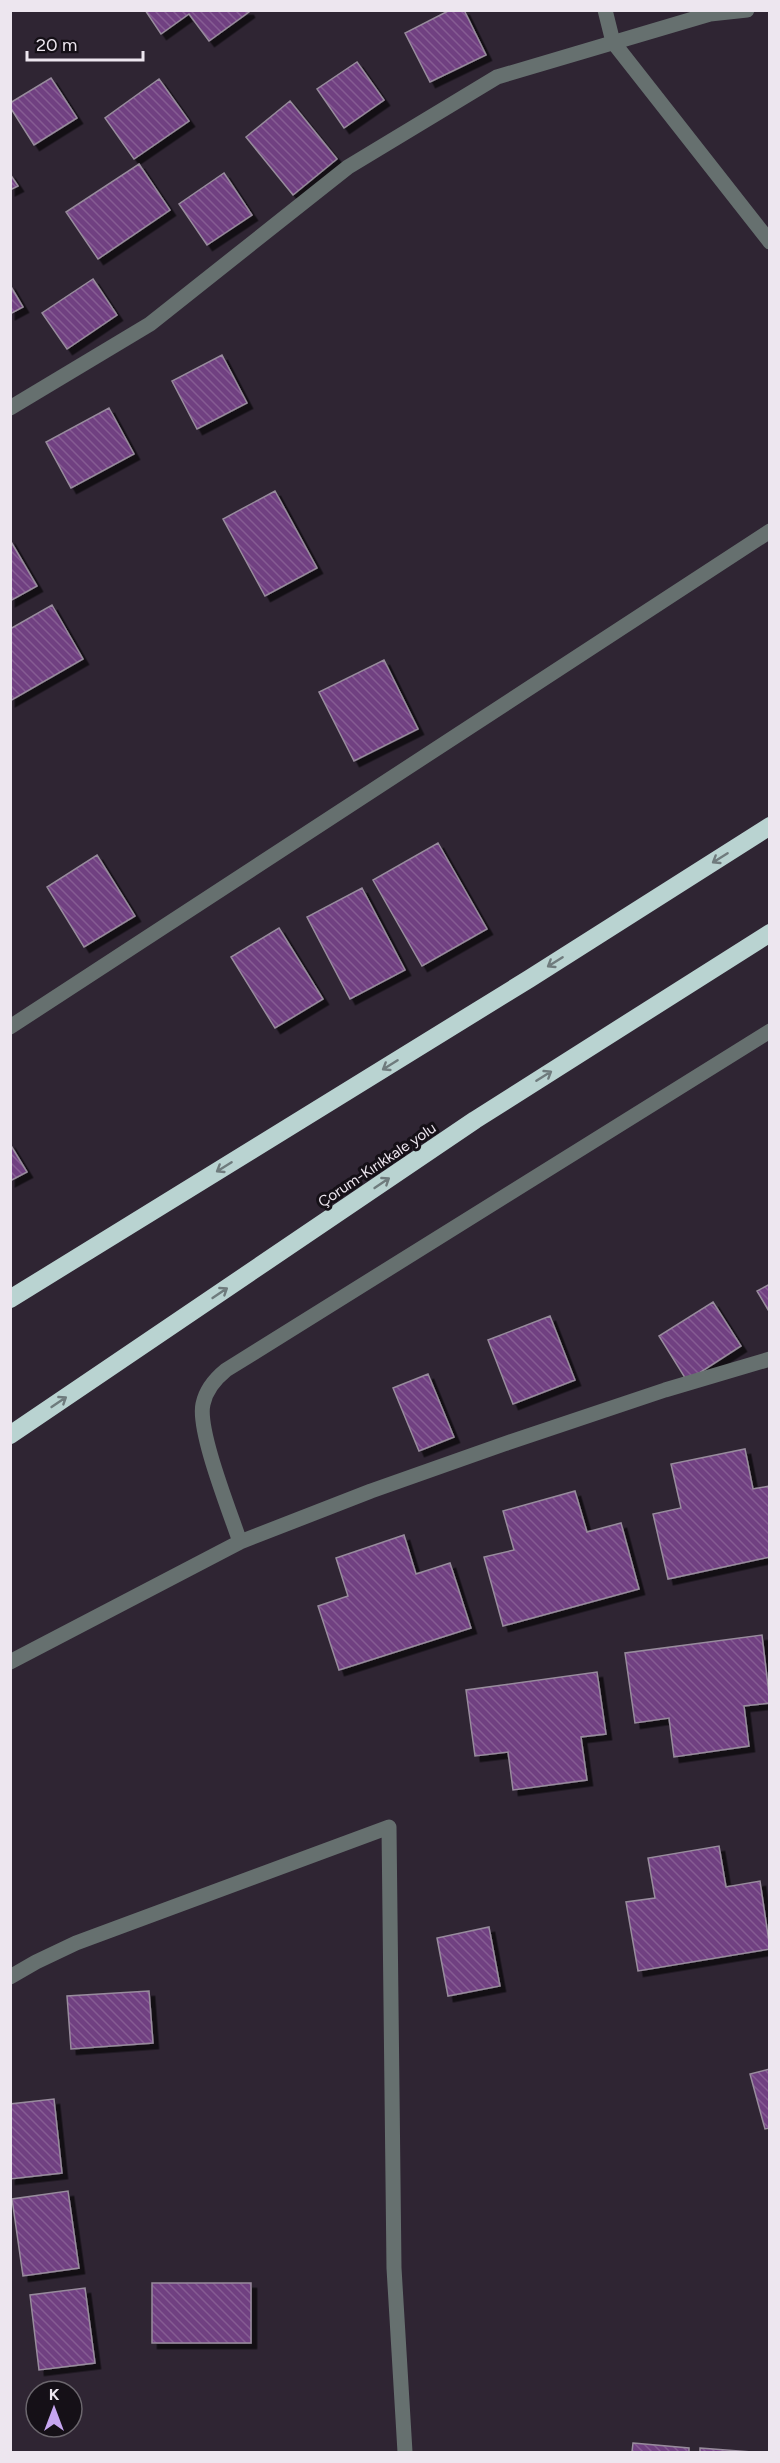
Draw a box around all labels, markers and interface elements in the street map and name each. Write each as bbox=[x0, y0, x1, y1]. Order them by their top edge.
scale bar bbox=[27, 24, 142, 62]
text: 20 m bbox=[36, 34, 77, 56]
one-way arrow bbox=[712, 852, 729, 864]
one-way arrow bbox=[547, 956, 564, 969]
one-way arrow bbox=[382, 1059, 399, 1071]
one-way arrow bbox=[536, 1070, 553, 1083]
street label: Çorum-Kırıkkale yolu bbox=[315, 1119, 439, 1211]
one-way arrow bbox=[216, 1162, 233, 1174]
one-way arrow bbox=[373, 1177, 390, 1190]
one-way arrow bbox=[212, 1287, 228, 1299]
one-way arrow bbox=[50, 1396, 67, 1408]
north arrow bbox=[24, 2379, 84, 2439]
text: K bbox=[49, 2385, 60, 2404]

